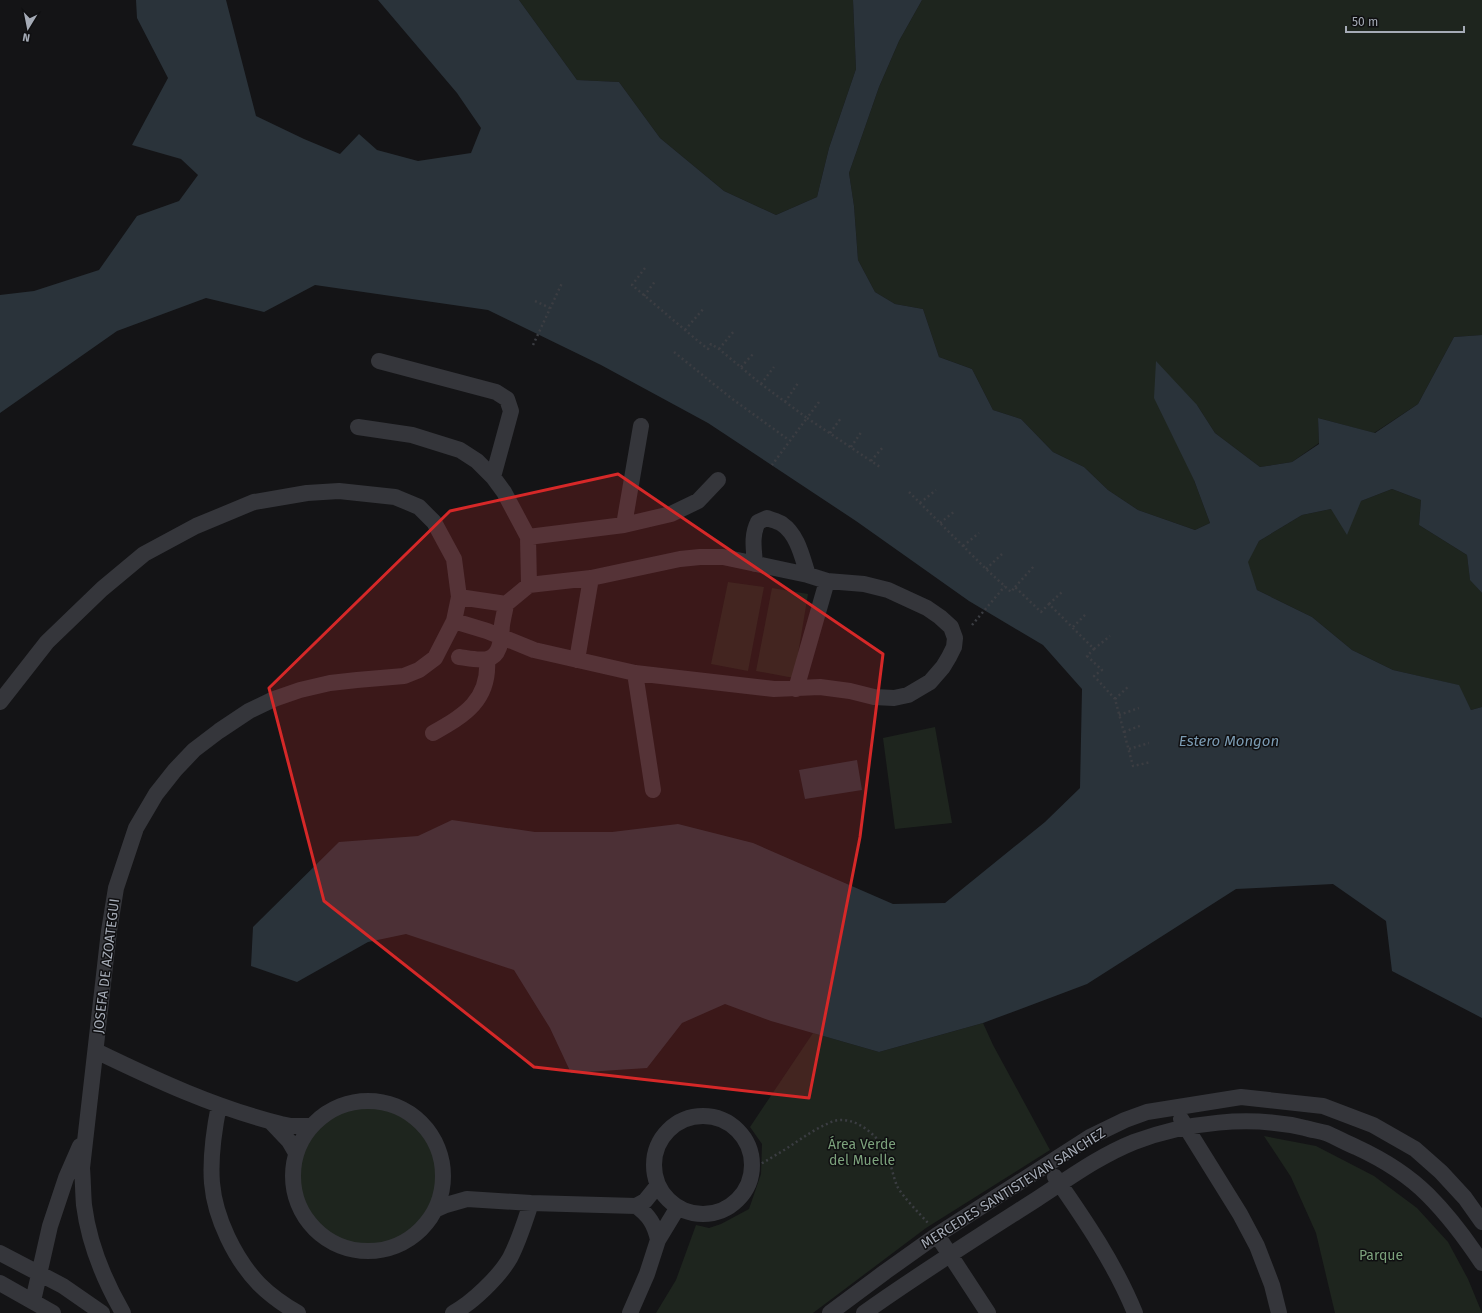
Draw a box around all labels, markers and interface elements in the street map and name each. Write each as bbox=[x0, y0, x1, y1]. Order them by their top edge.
north arrow bbox=[8, 8, 48, 48]
scale bar bbox=[1346, 8, 1464, 34]
text: 50 m bbox=[1352, 15, 1378, 29]
text: N bbox=[22, 30, 31, 44]
water label: Estero Mongon bbox=[1179, 732, 1279, 750]
street label: JOSEFA DE AZOATEGUI bbox=[90, 898, 123, 1035]
street label: MERCEDES SANTISTEVAN SANCHEZ bbox=[918, 1124, 1109, 1252]
park label: Área Verde del Muelle bbox=[828, 1135, 896, 1169]
park label: Parque bbox=[1359, 1247, 1403, 1264]

